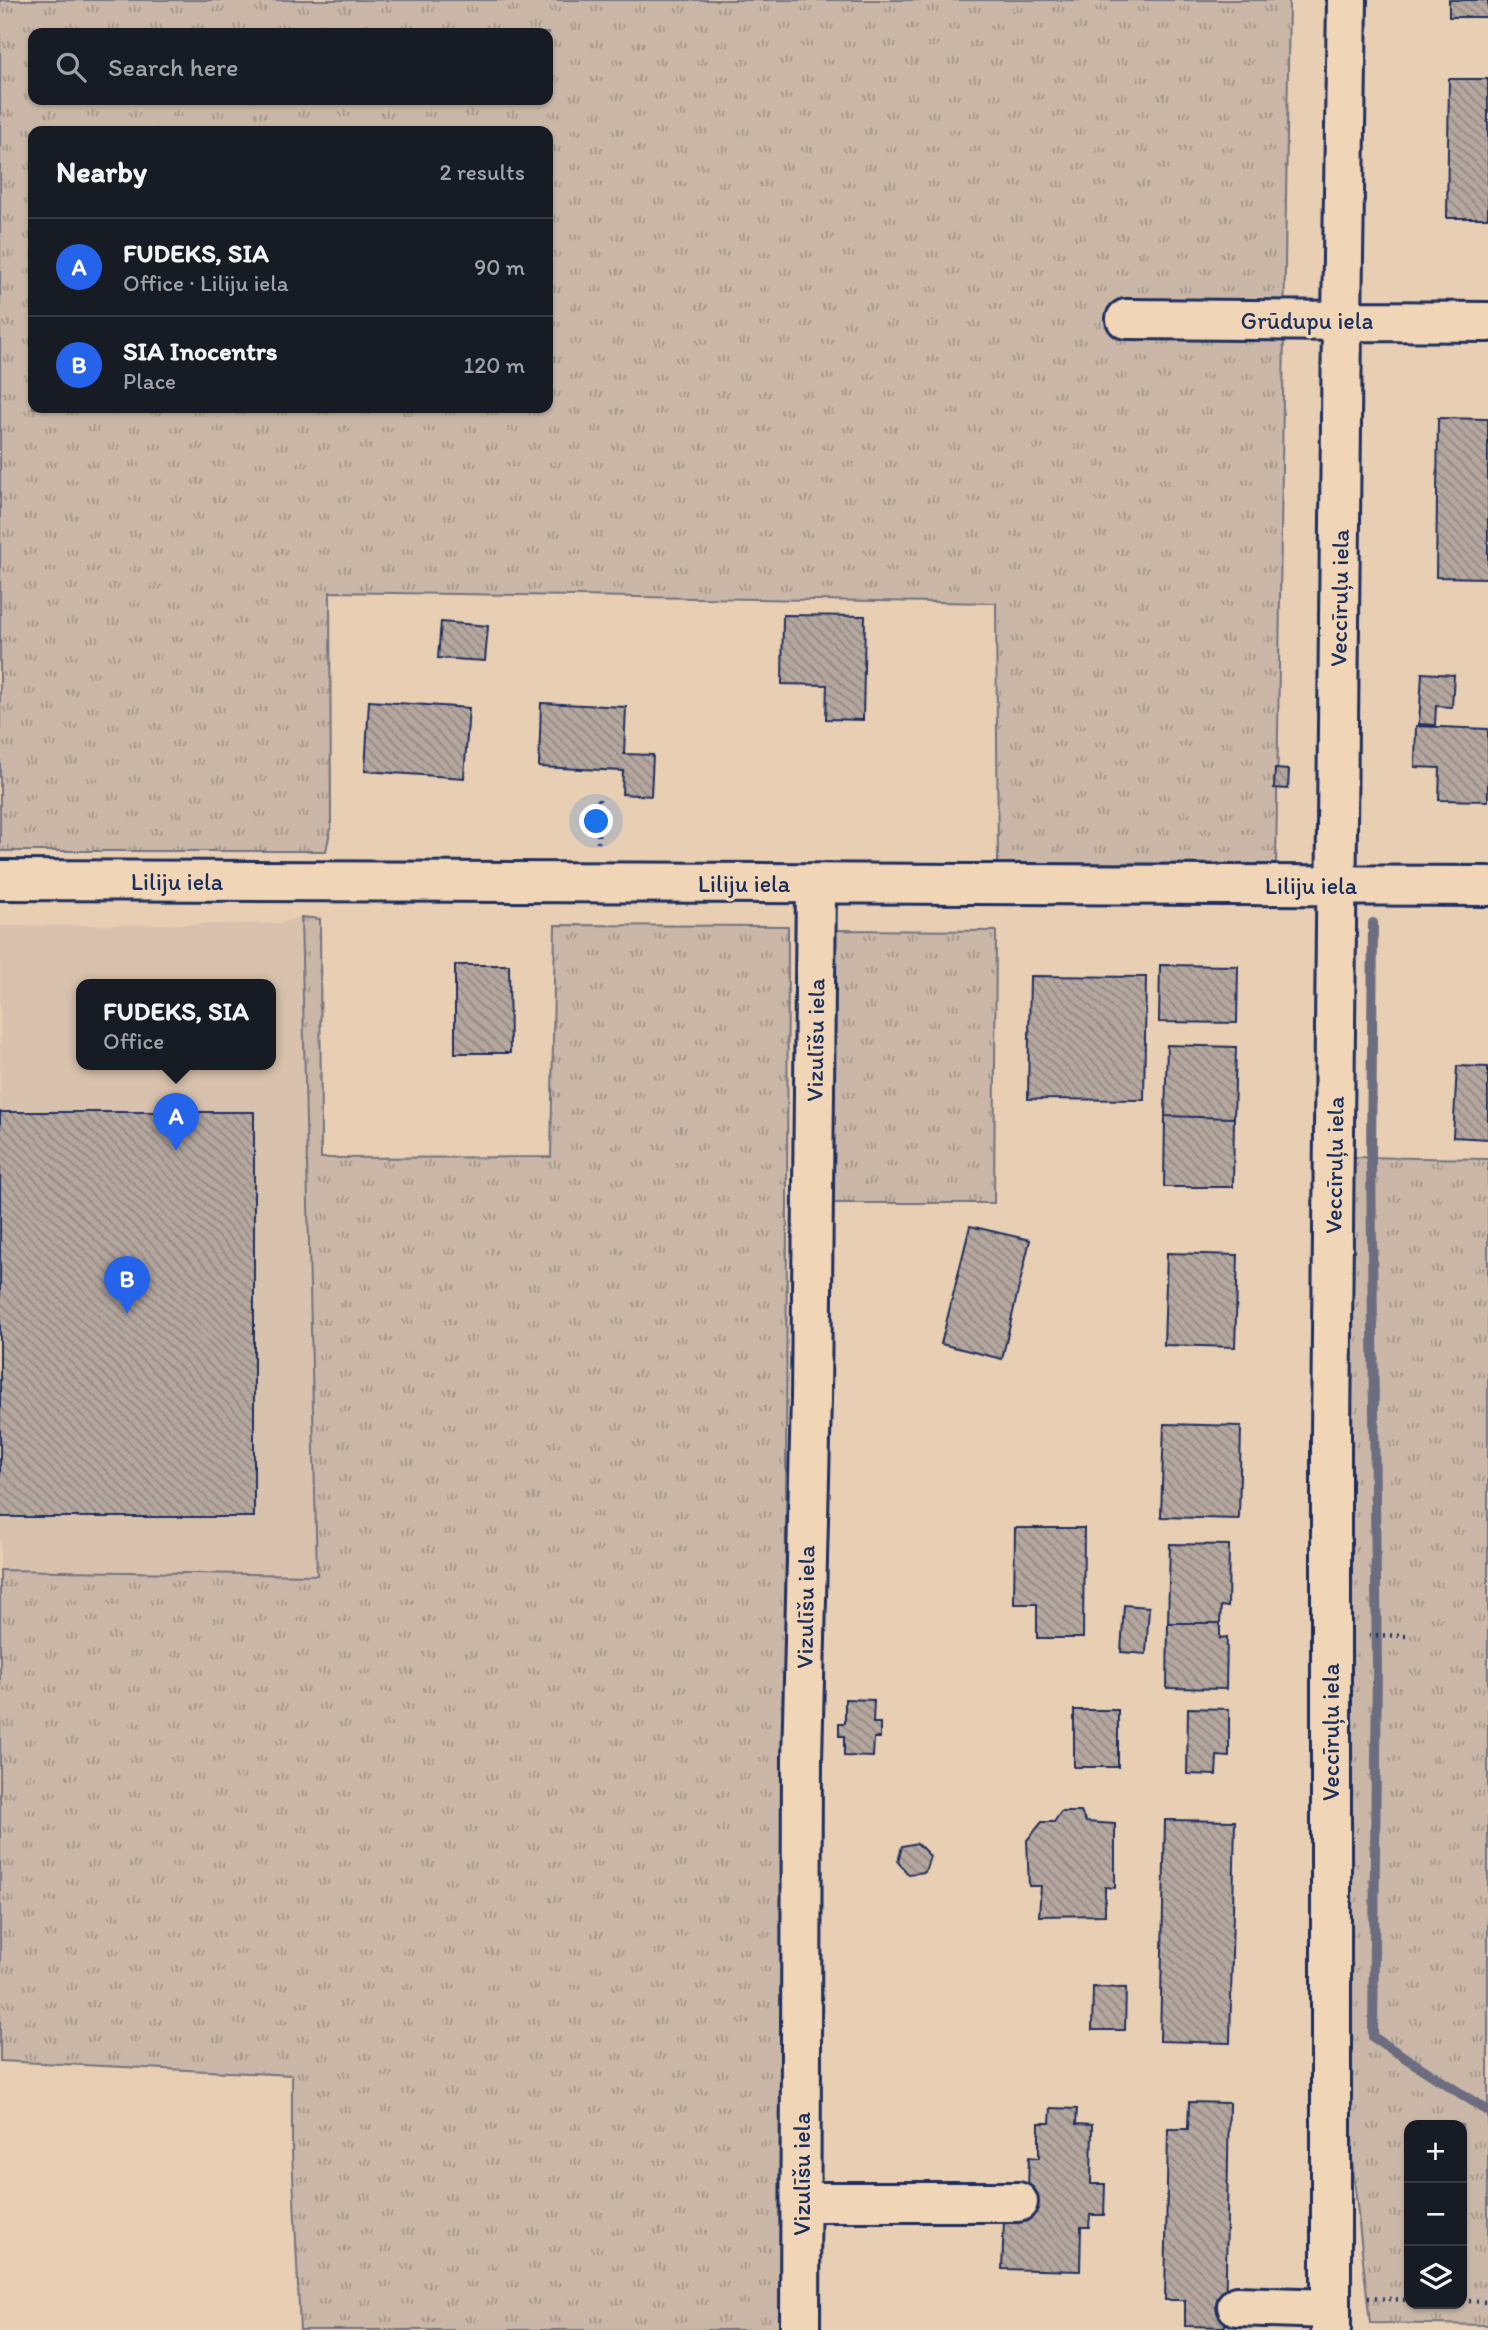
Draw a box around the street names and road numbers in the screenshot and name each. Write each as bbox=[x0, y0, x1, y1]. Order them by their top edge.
street label: Grūdupu iela bbox=[1241, 306, 1374, 335]
street label: Veccīruļu iela bbox=[1323, 528, 1355, 667]
street label: Liliju iela bbox=[131, 867, 224, 896]
street label: Liliju iela bbox=[698, 869, 791, 898]
street label: Liliju iela bbox=[1265, 871, 1358, 900]
street label: Vizulīšu iela bbox=[799, 977, 831, 1102]
street label: Veccīruļu iela bbox=[1318, 1095, 1350, 1234]
street label: Vizulīšu iela bbox=[789, 1544, 821, 1669]
street label: Veccīruļu iela bbox=[1316, 1663, 1345, 1801]
street label: Vizulīšu iela bbox=[787, 2112, 816, 2236]

